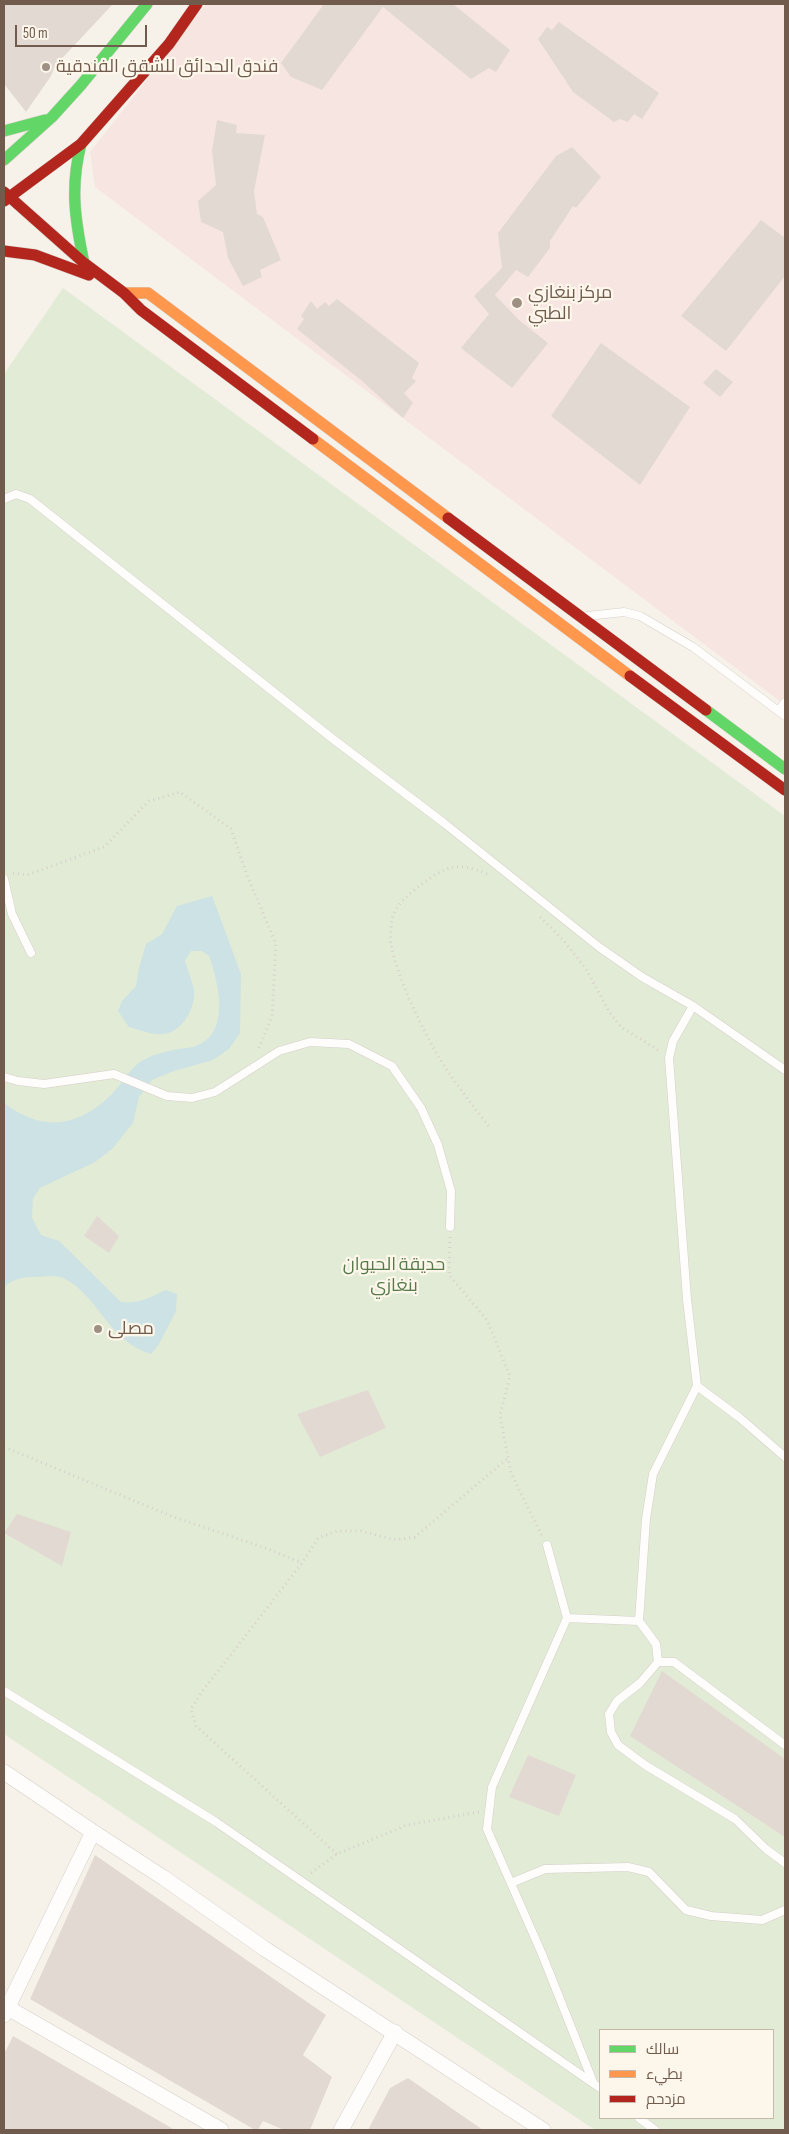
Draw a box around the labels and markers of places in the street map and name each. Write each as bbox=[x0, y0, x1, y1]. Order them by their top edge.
place label: فندق الحدائق للشقق الفندقية bbox=[56, 56, 278, 78]
marker: فندق الحدائق للشقق الفندقية bbox=[40, 61, 52, 73]
place label: مركز بنغازي الطبي bbox=[528, 282, 612, 324]
marker: مركز بنغازي الطبي bbox=[510, 296, 524, 310]
place label: مصلى bbox=[108, 1318, 154, 1340]
marker: مصلى bbox=[92, 1323, 104, 1335]

